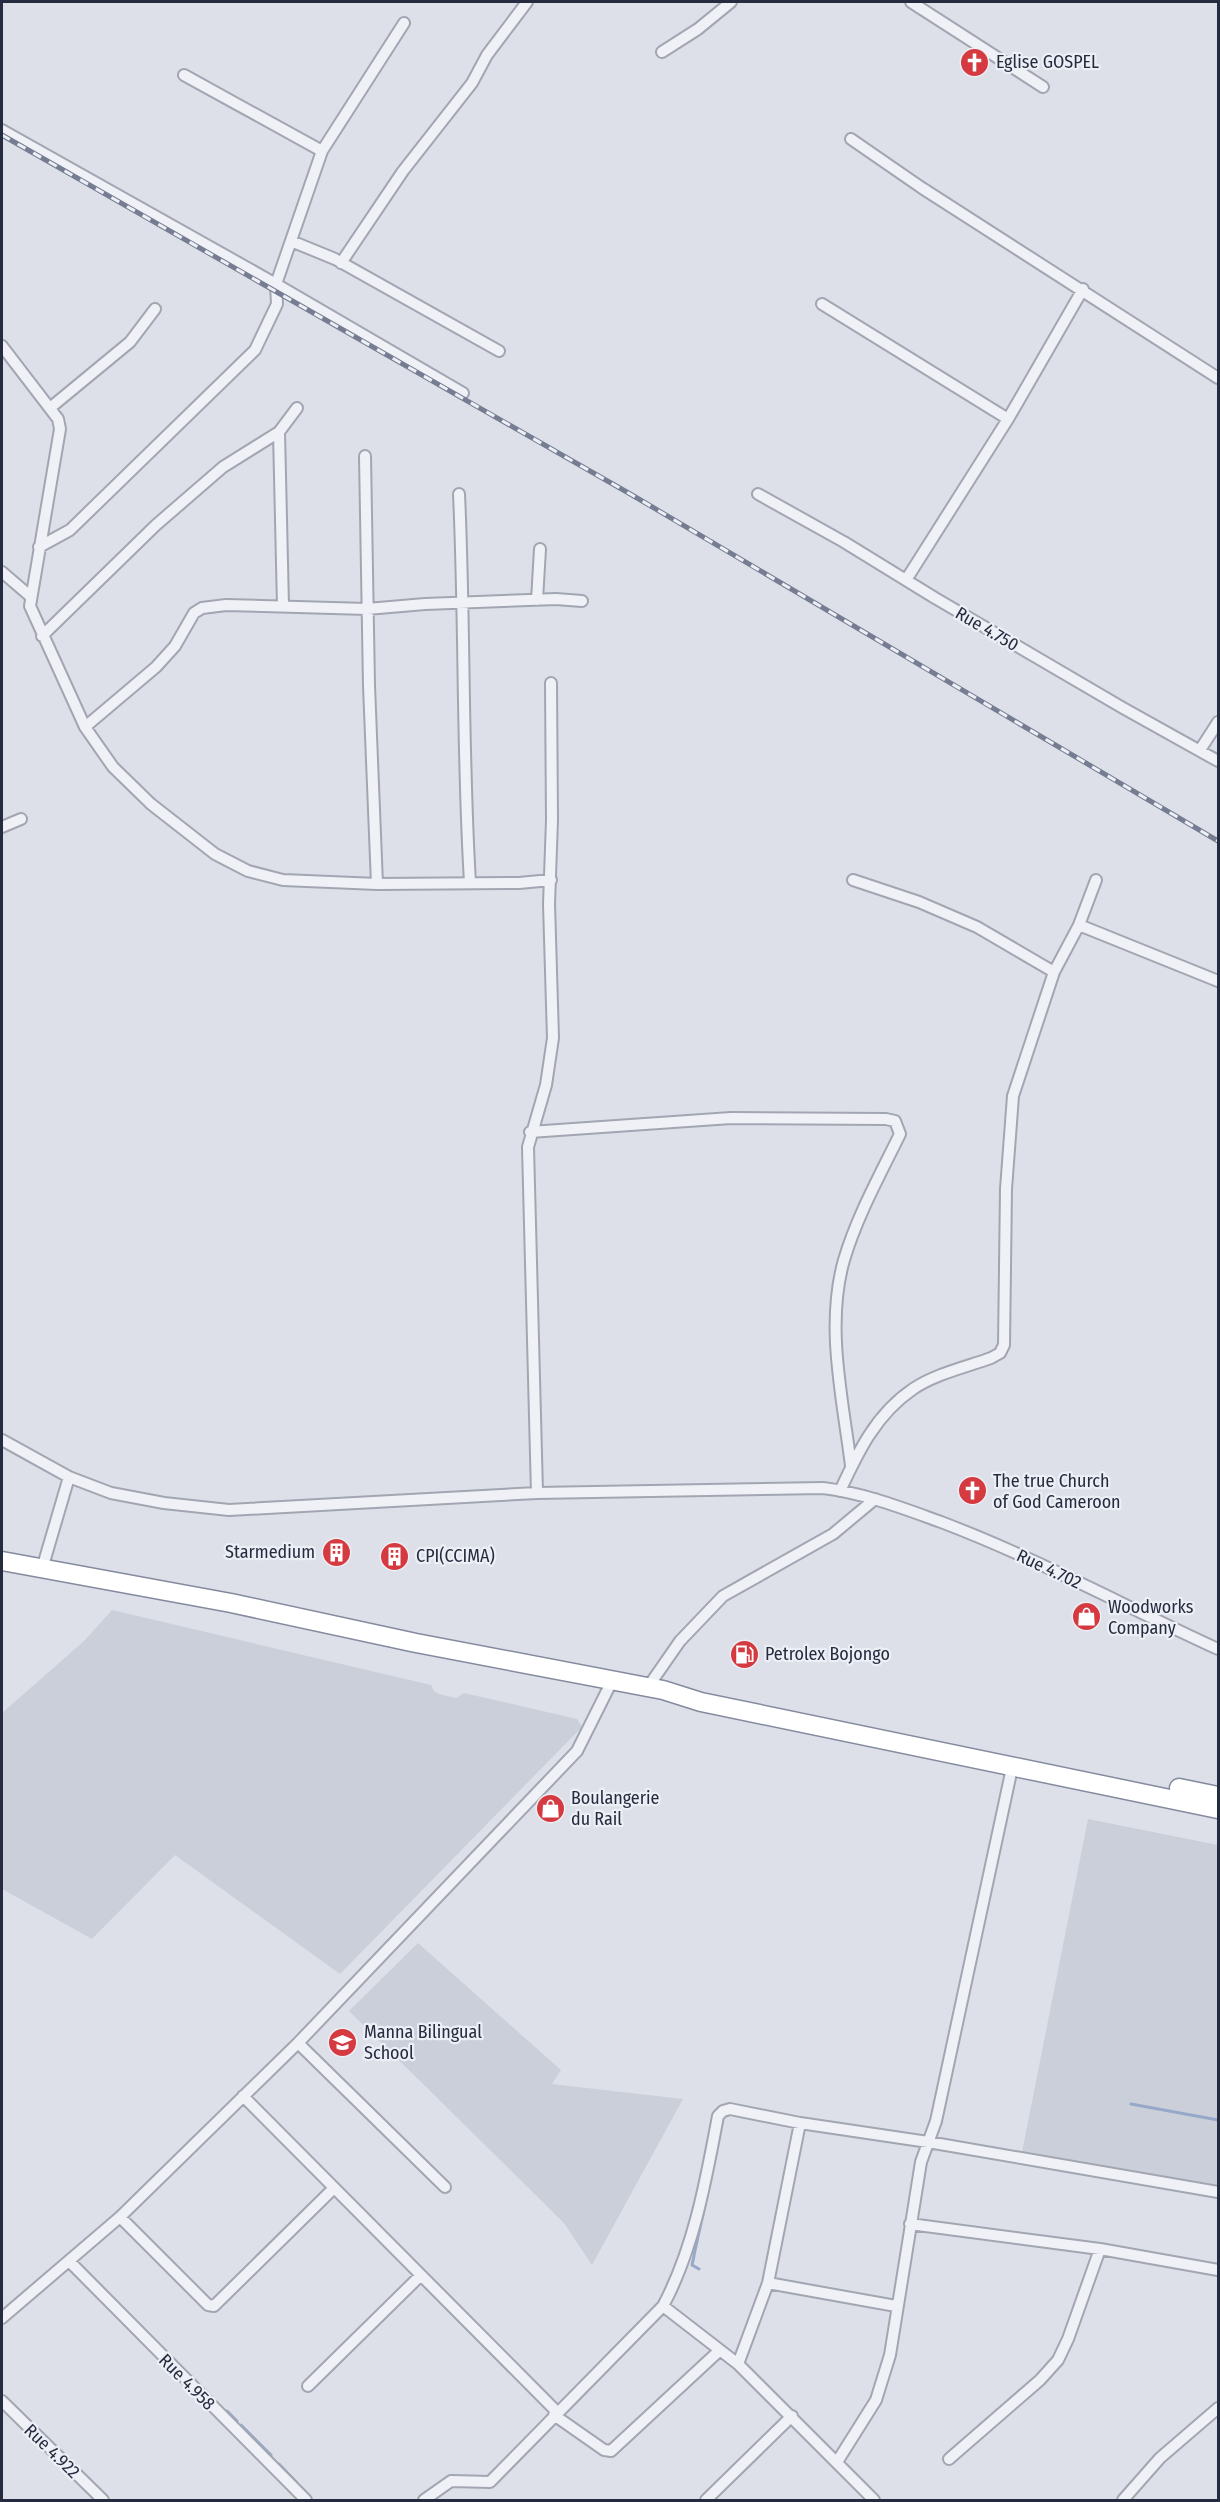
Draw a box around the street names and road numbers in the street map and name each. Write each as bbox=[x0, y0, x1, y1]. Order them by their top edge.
street label: Rue 4.750 bbox=[951, 602, 1023, 656]
street label: Rue 4.702 bbox=[1013, 1544, 1085, 1594]
street label: Rue 4.958 bbox=[154, 2349, 220, 2415]
street label: Rue 4.922 bbox=[20, 2419, 84, 2483]

